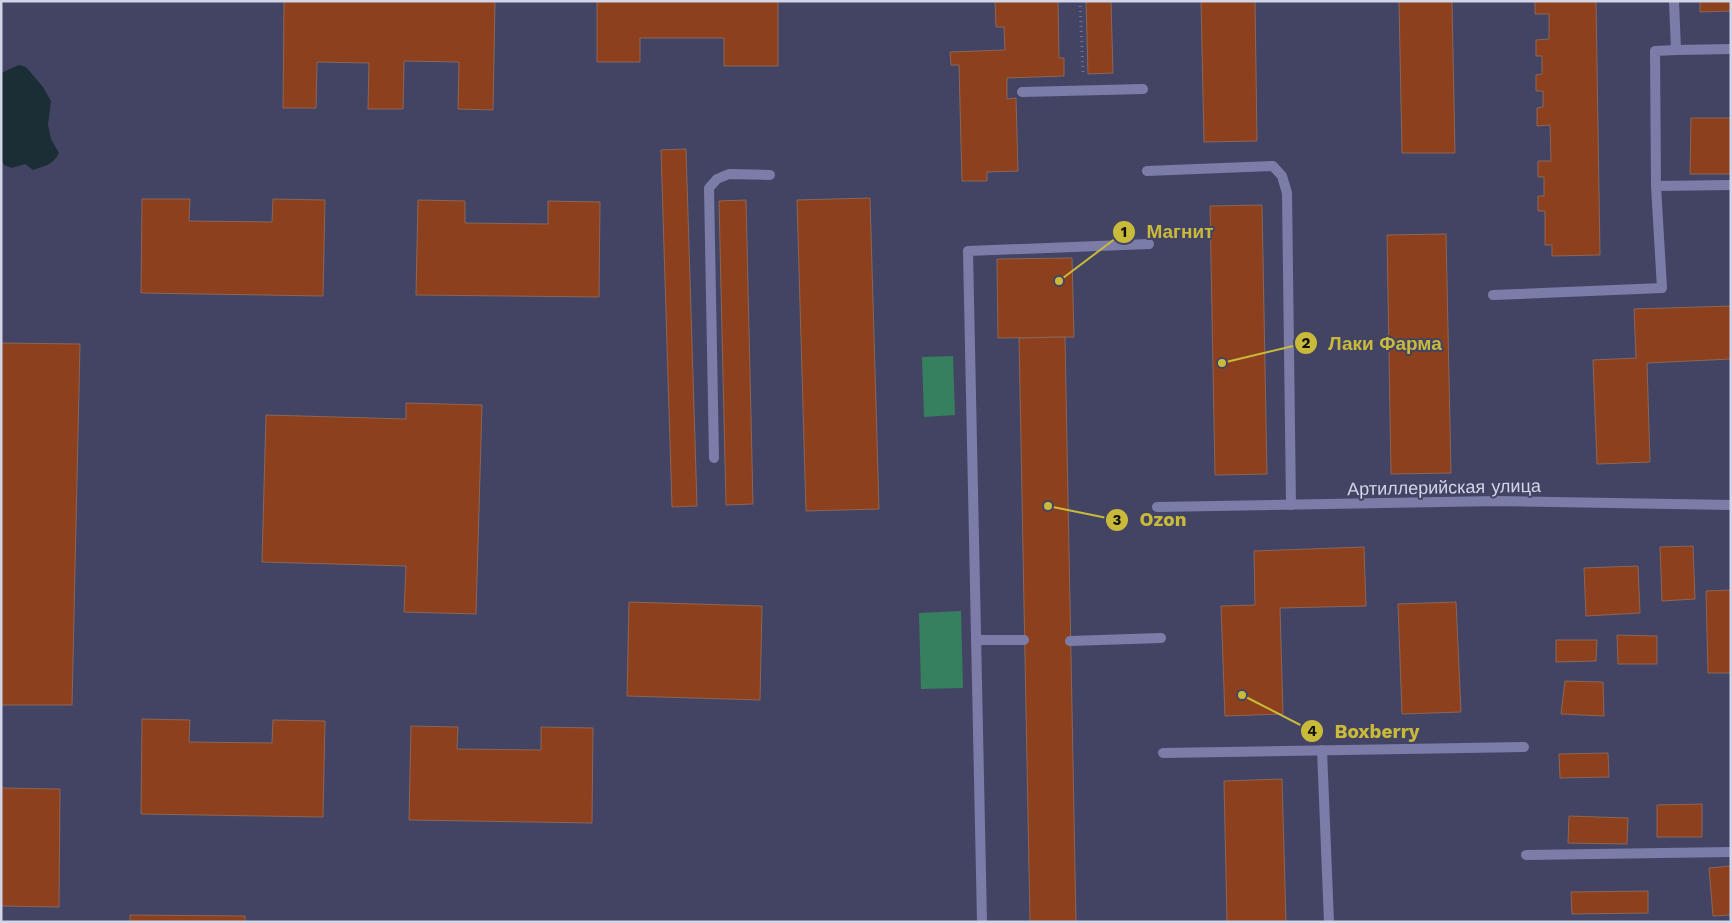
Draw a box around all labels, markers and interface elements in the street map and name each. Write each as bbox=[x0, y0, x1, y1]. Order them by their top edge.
callout: Магнит bbox=[1112, 215, 1224, 249]
text: Магнит bbox=[1146, 220, 1214, 243]
text: 1 bbox=[1121, 223, 1127, 241]
callout: Лаки Фарма bbox=[1294, 326, 1452, 360]
text: Лаки Фарма bbox=[1328, 332, 1442, 355]
text: 2 bbox=[1302, 334, 1311, 352]
street label: Артиллерийская улица bbox=[1347, 475, 1542, 499]
callout: Ozon bbox=[1104, 503, 1196, 537]
text: Ozon bbox=[1140, 508, 1186, 531]
text: 3 bbox=[1113, 511, 1122, 529]
callout: Boxberry bbox=[1300, 714, 1430, 748]
text: Boxberry bbox=[1334, 720, 1420, 743]
text: 4 bbox=[1307, 722, 1317, 740]

